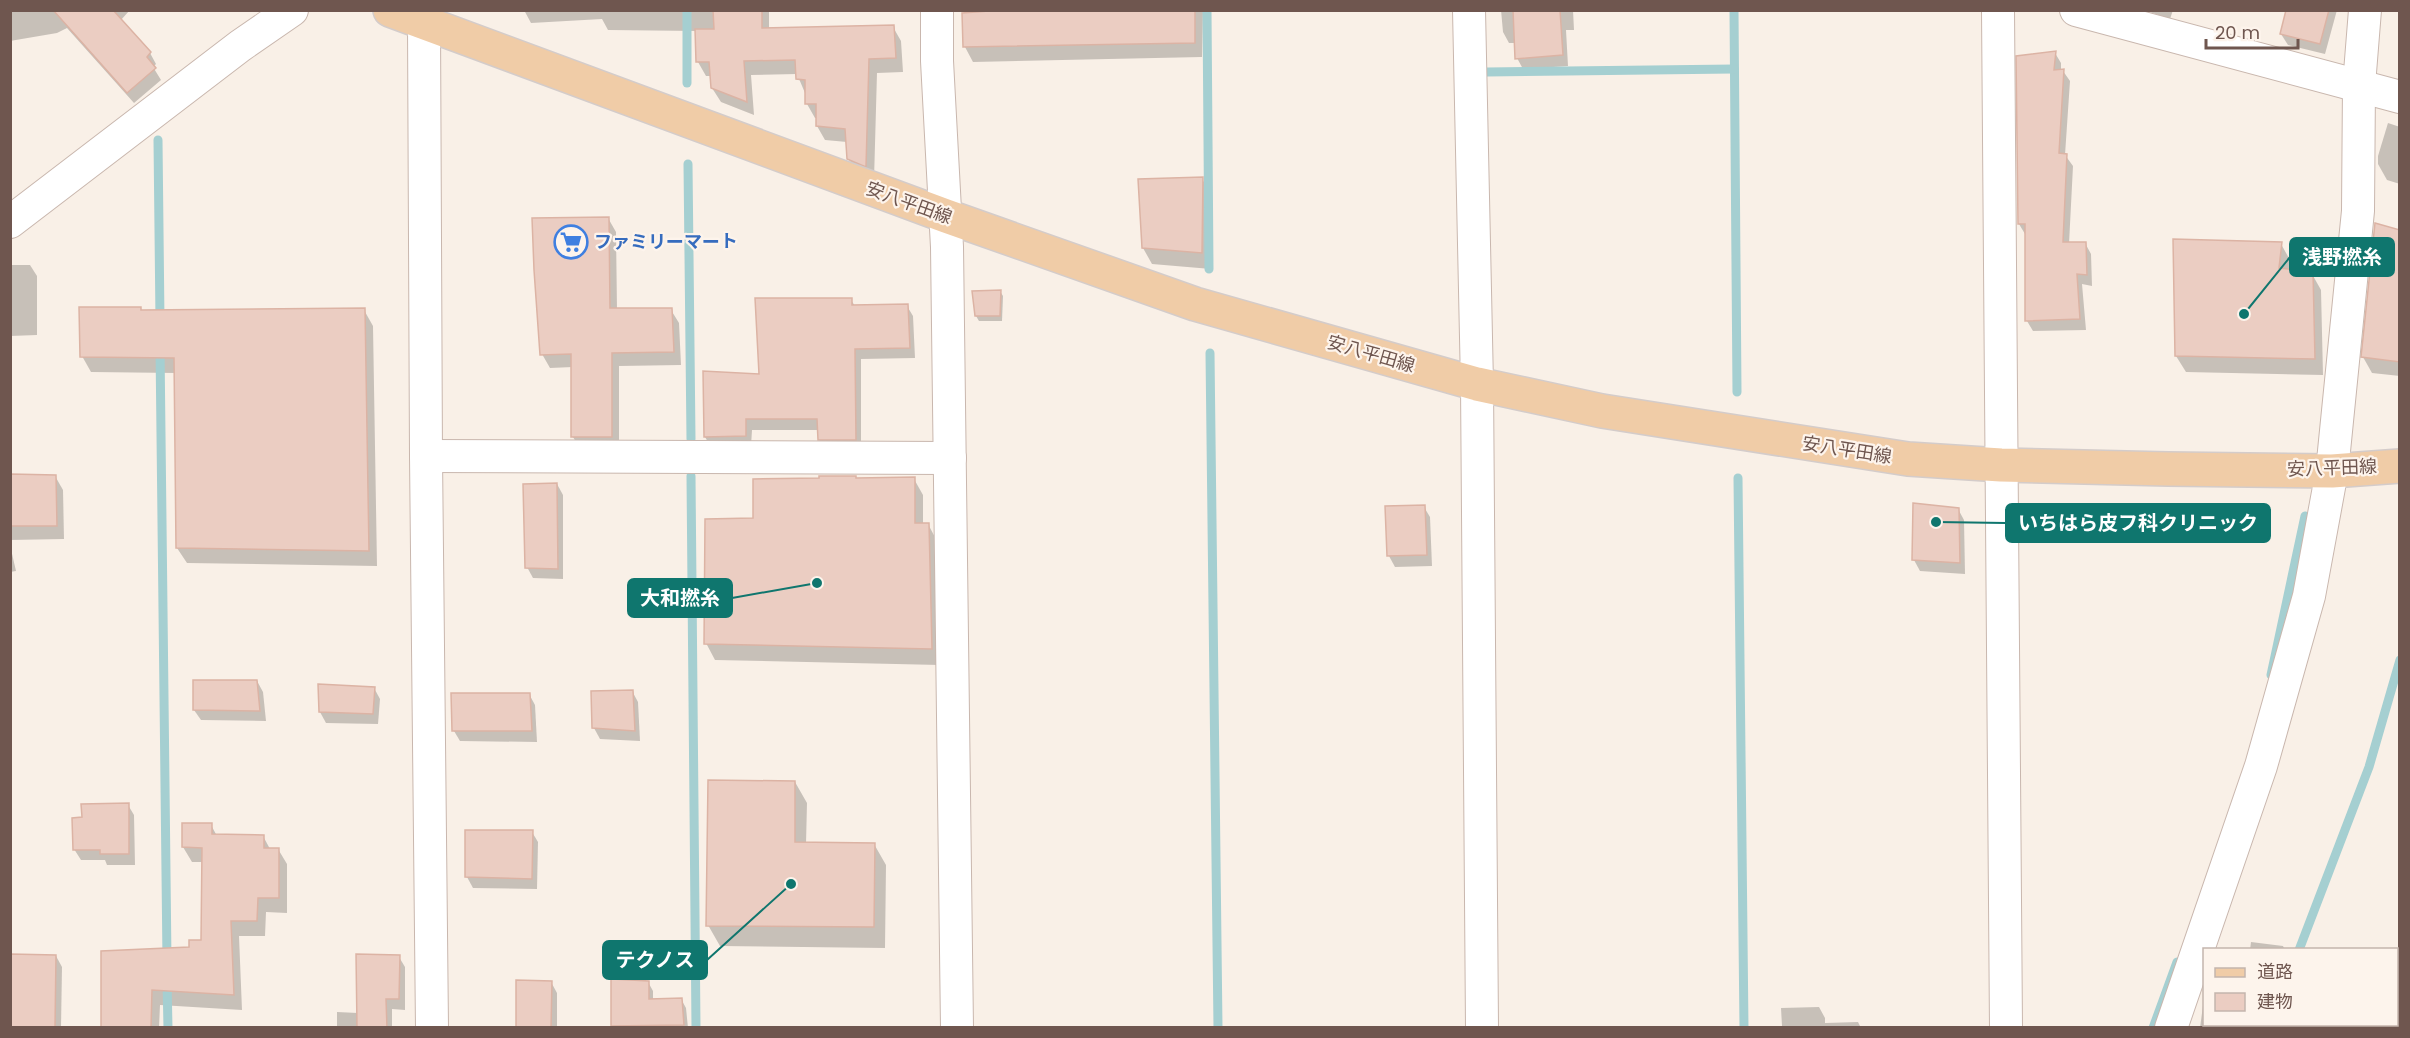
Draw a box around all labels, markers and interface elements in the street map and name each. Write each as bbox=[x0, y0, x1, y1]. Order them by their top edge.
scale bar bbox=[2206, 12, 2298, 50]
text: 20 m bbox=[2215, 20, 2260, 45]
street label: 安八平田線 bbox=[863, 175, 956, 230]
supermarket icon: ファミリーマート bbox=[553, 224, 589, 260]
place label: ファミリーマート bbox=[594, 229, 738, 254]
callout: 浅野撚糸 bbox=[2290, 238, 2394, 276]
text: 浅野撚糸 bbox=[2302, 243, 2382, 271]
street label: 安八平田線 bbox=[1324, 329, 1418, 378]
street label: 安八平田線 bbox=[1801, 430, 1893, 469]
street label: 安八平田線 bbox=[2287, 453, 2377, 482]
callout: いちはら皮フ科クリニック bbox=[2006, 504, 2270, 542]
text: いちはら皮フ科クリニック bbox=[2018, 509, 2258, 537]
callout: 大和撚糸 bbox=[628, 579, 732, 617]
text: 大和撚糸 bbox=[640, 584, 720, 612]
callout: テクノス bbox=[603, 941, 707, 979]
text: テクノス bbox=[616, 946, 694, 974]
legend bbox=[2203, 948, 2398, 1026]
text: 道路 bbox=[2257, 959, 2293, 984]
text: 建物 bbox=[2257, 989, 2293, 1014]

